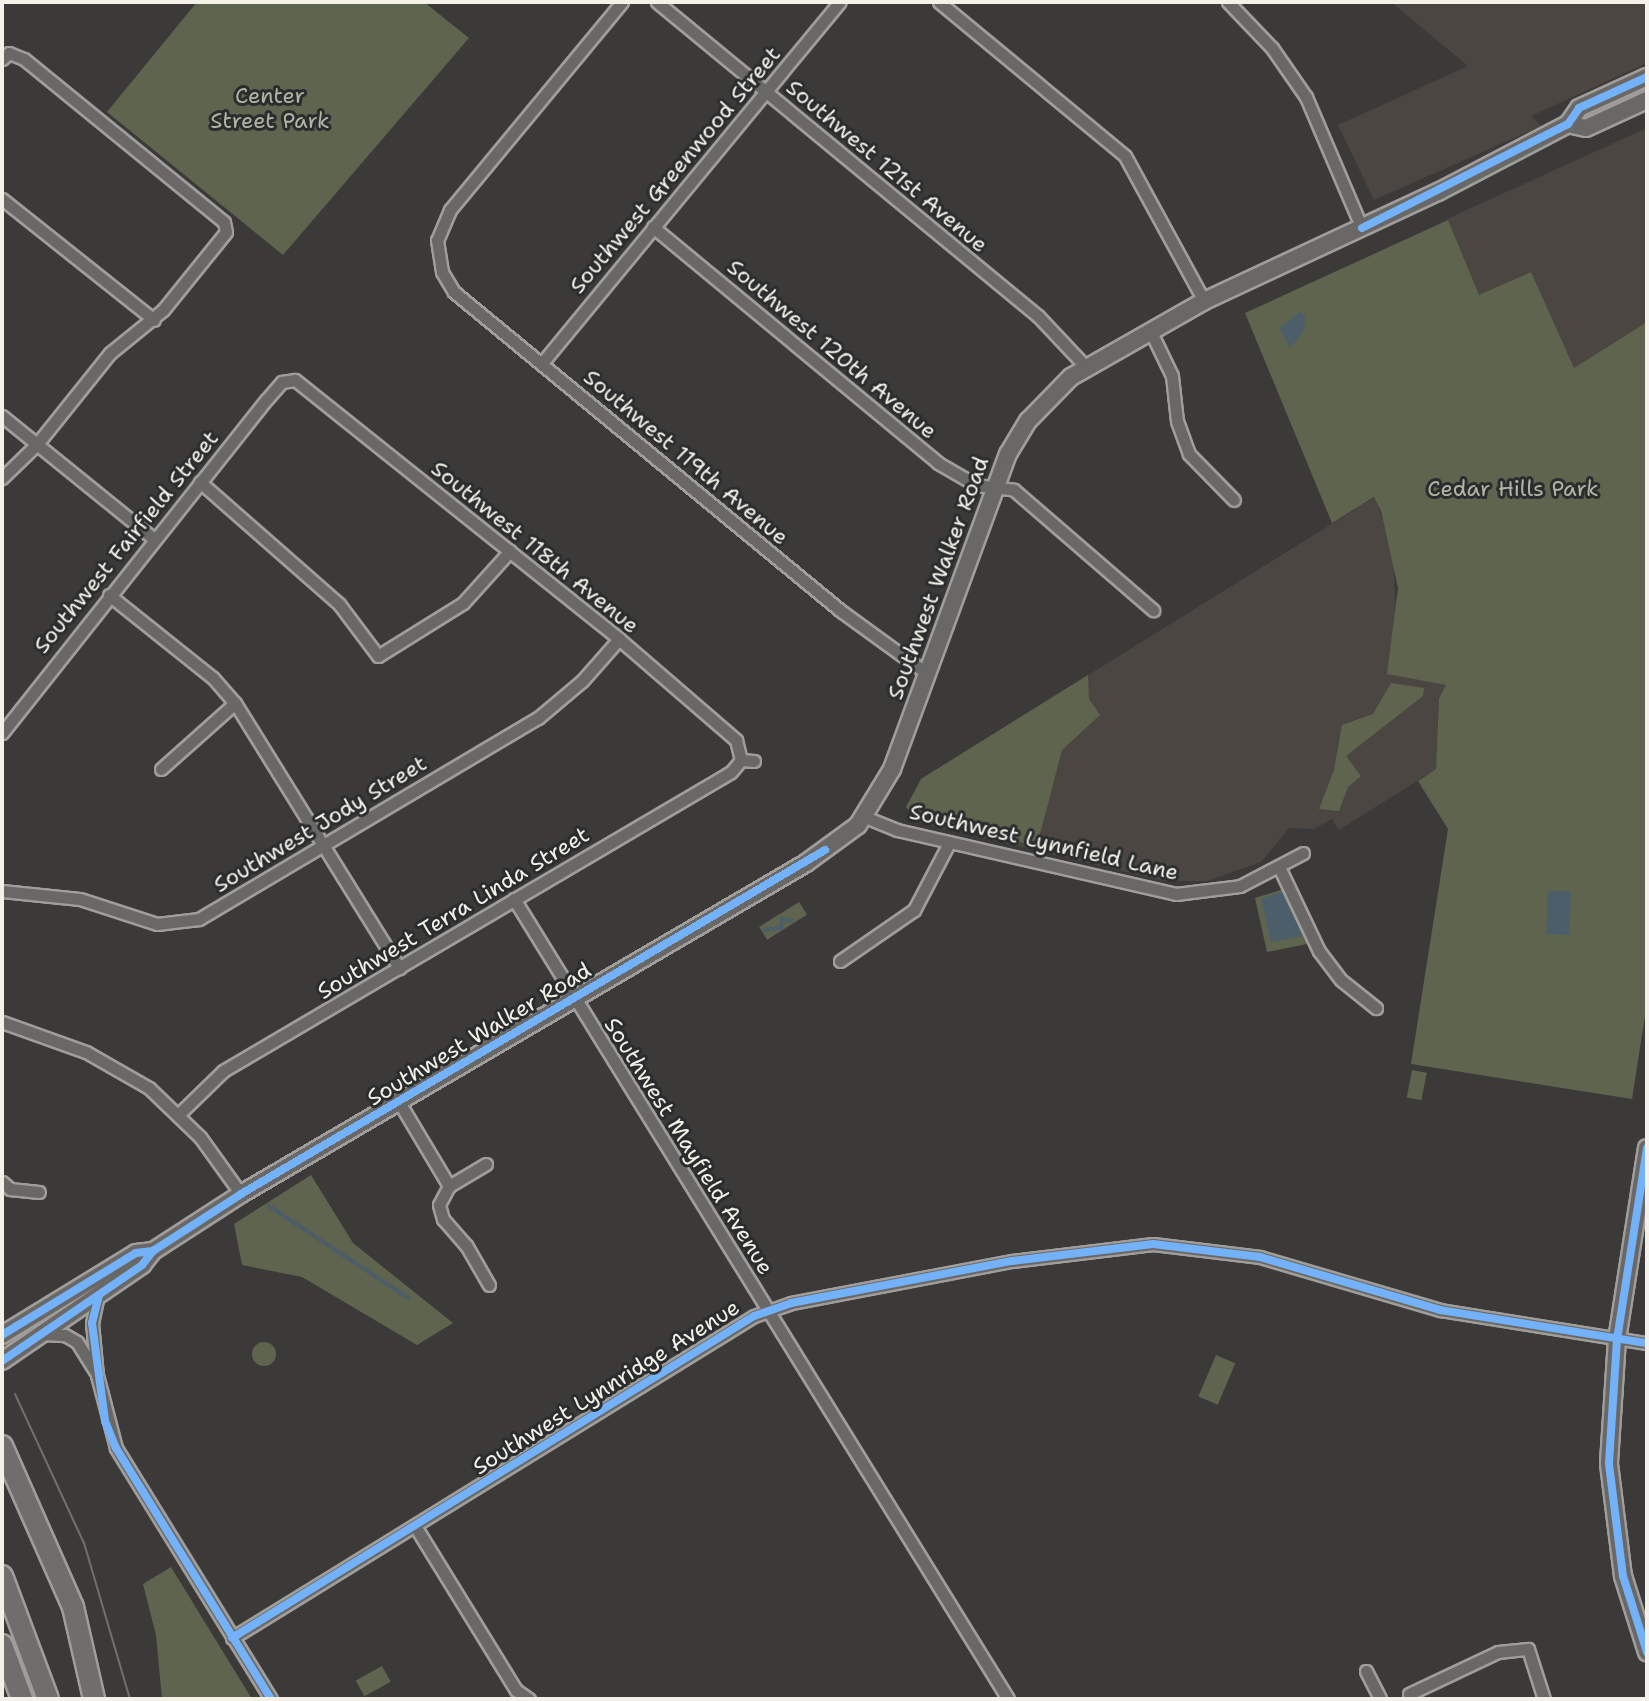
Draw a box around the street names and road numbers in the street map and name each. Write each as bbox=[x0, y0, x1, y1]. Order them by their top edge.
street label: Southwest Greenwood Street bbox=[564, 41, 786, 299]
street label: Southwest 121st Avenue bbox=[781, 74, 993, 258]
street label: Southwest 120th Avenue bbox=[722, 254, 942, 444]
street label: Southwest 119th Avenue bbox=[578, 364, 794, 550]
street label: Southwest Fairfield Street bbox=[28, 425, 224, 659]
street label: Southwest Walker Road bbox=[882, 453, 994, 703]
street label: Southwest 118th Avenue bbox=[426, 455, 644, 639]
street label: Southwest Jody Street bbox=[209, 750, 431, 898]
street label: Southwest Lynnfield Lane bbox=[907, 798, 1181, 886]
street label: Southwest Terra Linda Street bbox=[312, 821, 594, 1005]
street label: Southwest Walker Road bbox=[362, 957, 596, 1111]
street label: Southwest Mayfield Avenue bbox=[599, 1013, 779, 1279]
street label: Southwest Lynnridge Avenue bbox=[468, 1294, 744, 1480]

